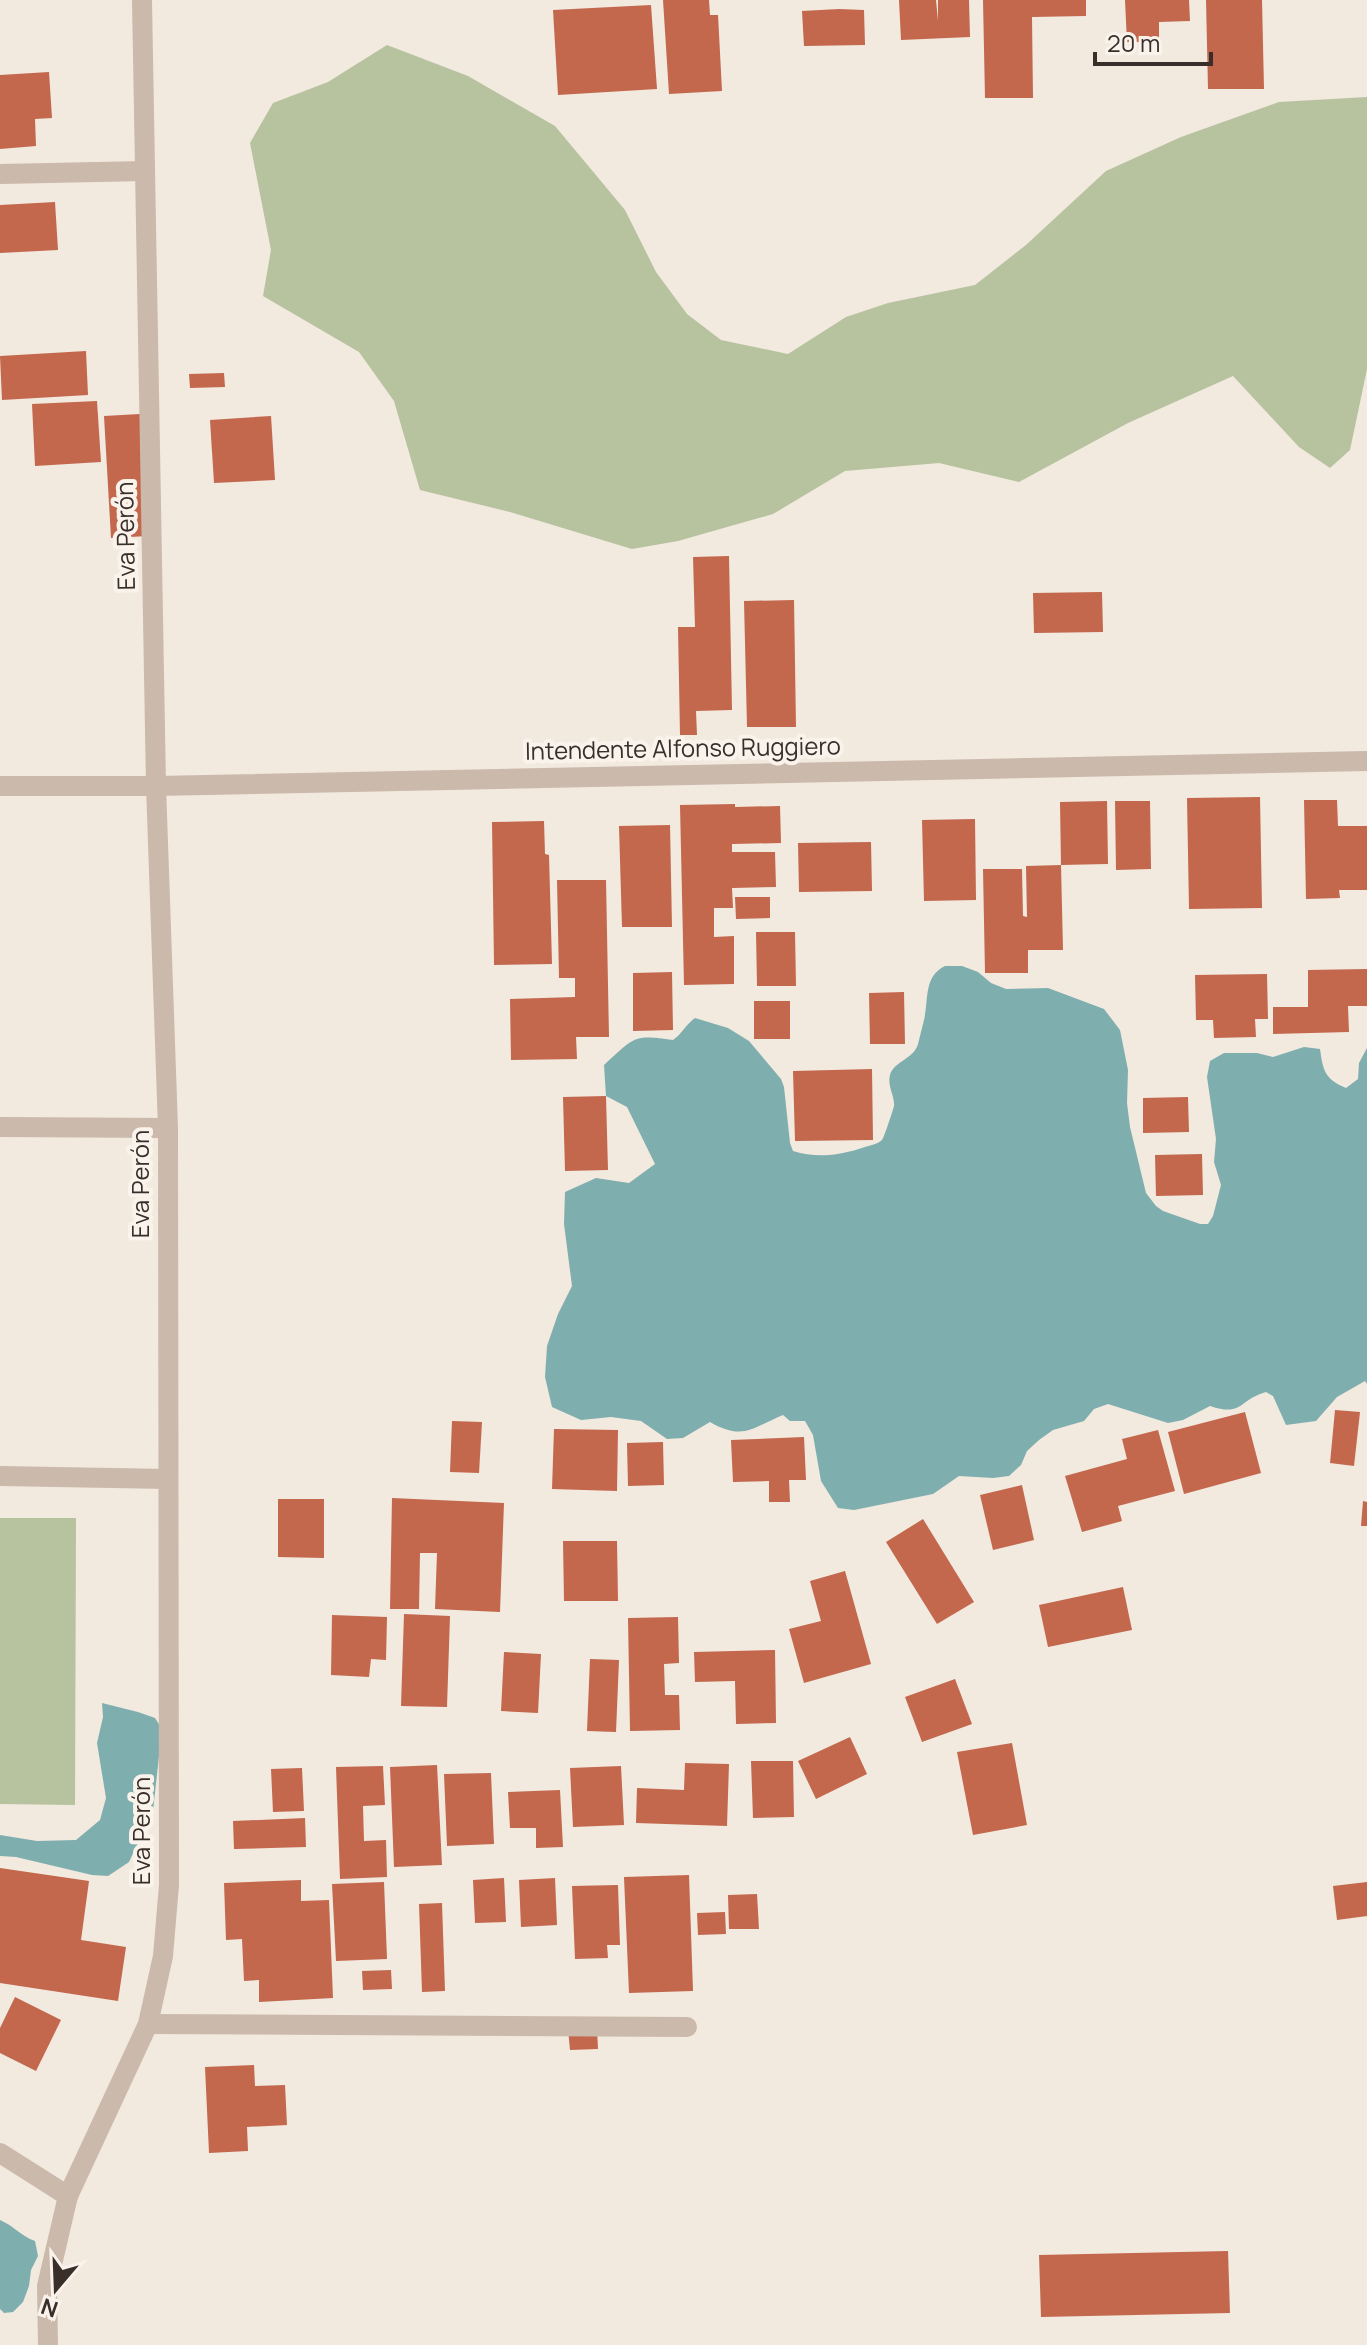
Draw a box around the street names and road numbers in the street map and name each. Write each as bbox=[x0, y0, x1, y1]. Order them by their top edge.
street label: Eva Perón bbox=[107, 481, 142, 591]
street label: Intendente Alfonso Ruggiero bbox=[525, 728, 841, 767]
street label: Eva Perón bbox=[123, 1130, 156, 1238]
street label: Eva Perón bbox=[124, 1777, 157, 1885]

